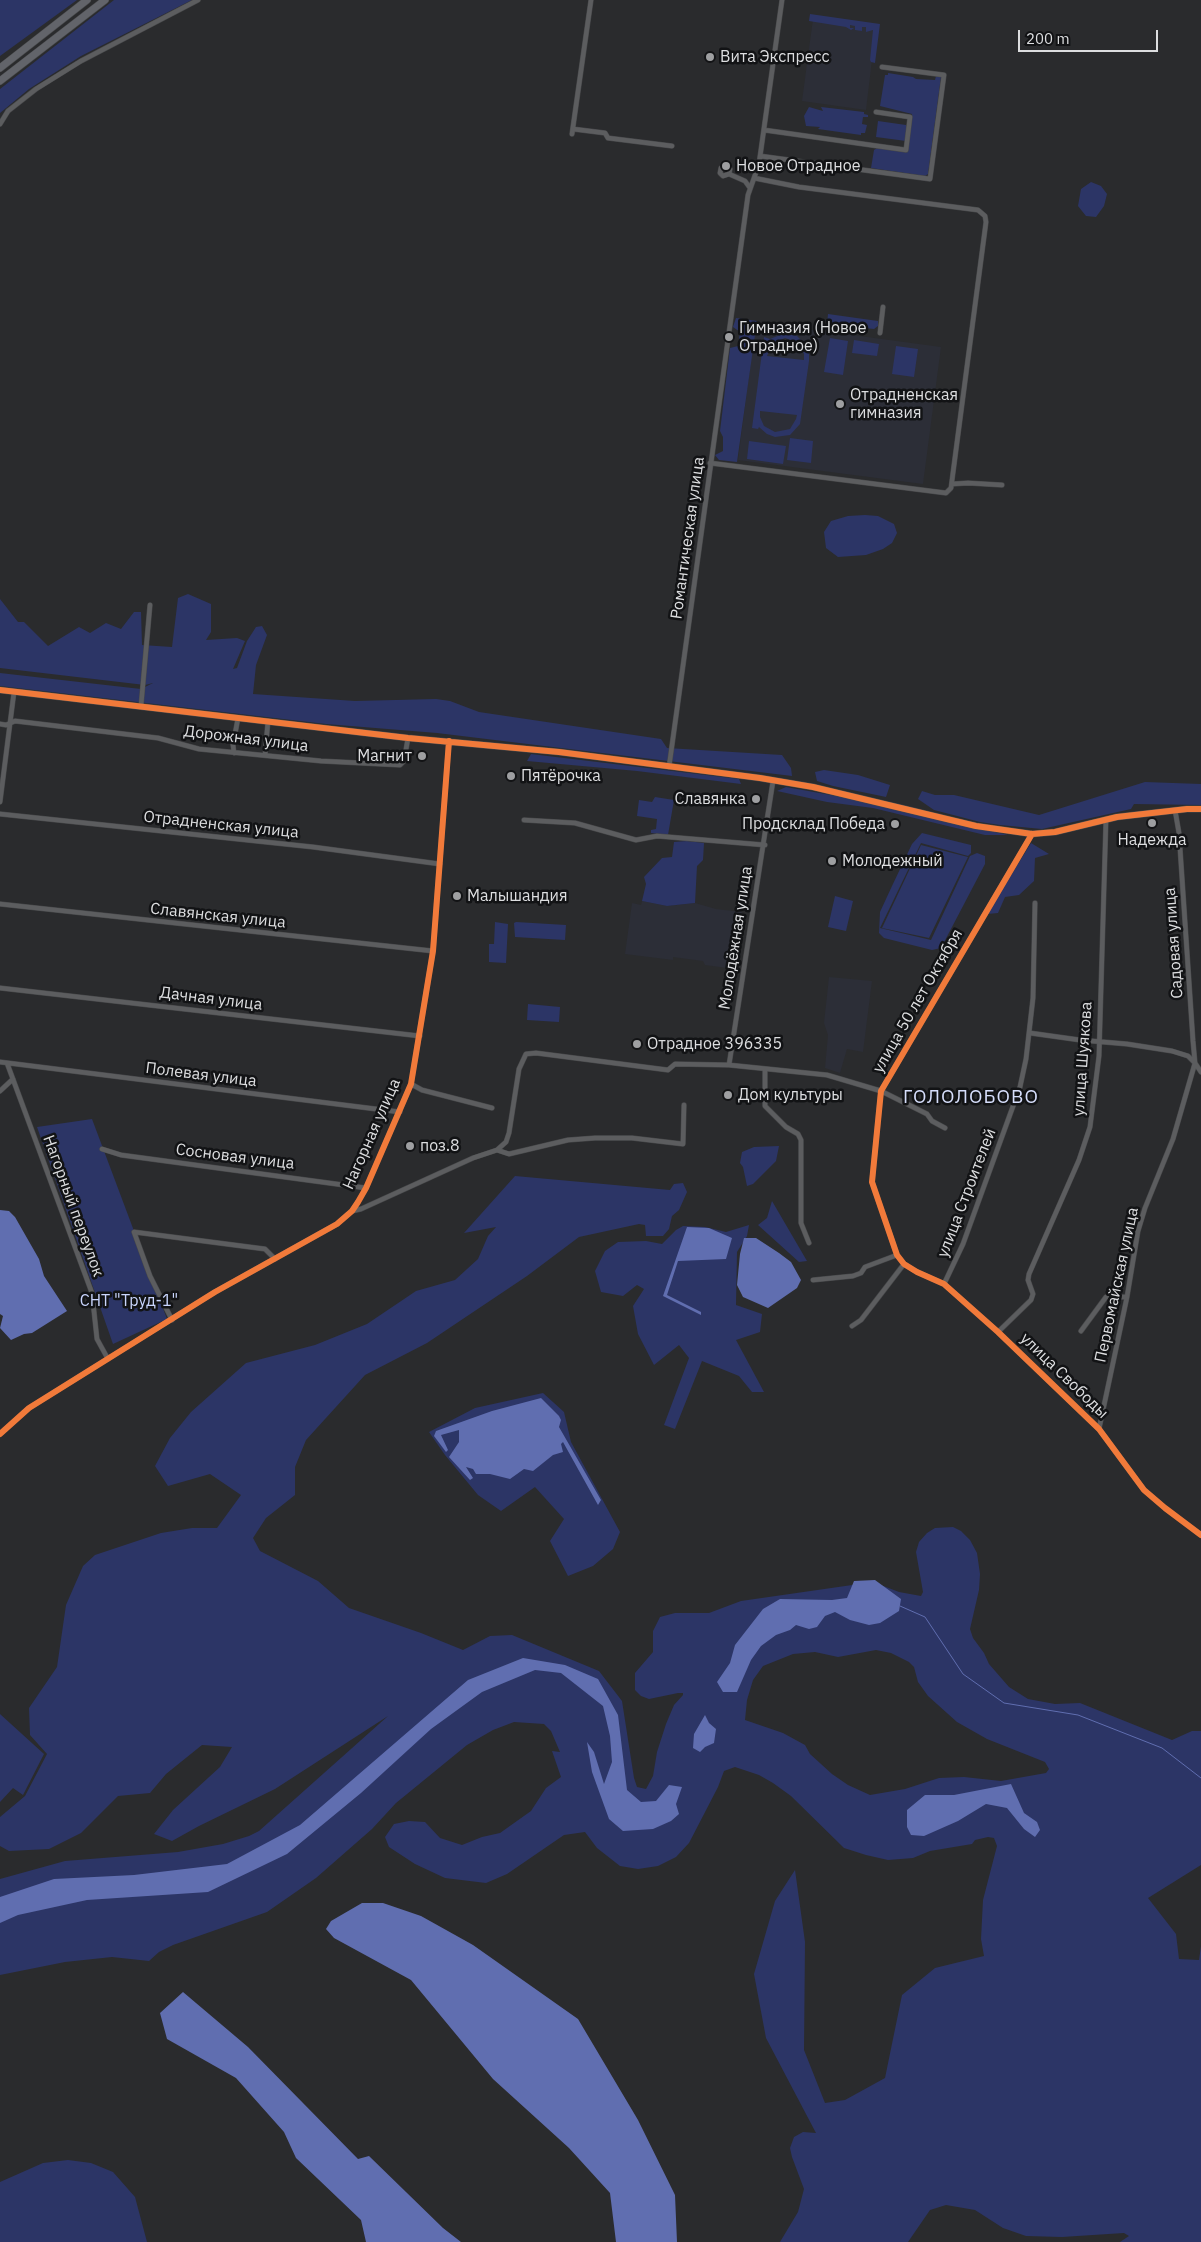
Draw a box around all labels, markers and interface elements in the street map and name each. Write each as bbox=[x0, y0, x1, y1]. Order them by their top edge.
scale bar bbox=[1021, 20, 1161, 52]
text: 200 m bbox=[1026, 29, 1070, 48]
place label: Вита Экспресс bbox=[720, 47, 829, 67]
marker: Вита Экспресс bbox=[704, 51, 716, 63]
place label: Новое Отрадное bbox=[736, 156, 860, 176]
marker: Новое Отрадное bbox=[720, 160, 732, 172]
place label: Гимназия (Новое Отрадное) bbox=[739, 318, 867, 356]
marker: Гимназия (Новое Отрадное) bbox=[723, 331, 735, 343]
place label: Отрадненская гимназия bbox=[850, 385, 958, 423]
marker: Отрадненская гимназия bbox=[834, 398, 846, 410]
street label: Романтическая улица bbox=[667, 456, 709, 620]
street label: Дорожная улица bbox=[183, 722, 309, 756]
place label: Магнит bbox=[357, 746, 412, 766]
marker: Магнит bbox=[416, 750, 428, 762]
place label: Пятёрочка bbox=[521, 766, 601, 786]
marker: Пятёрочка bbox=[505, 770, 517, 782]
place label: Славянка bbox=[674, 789, 746, 809]
marker: Славянка bbox=[750, 793, 762, 805]
street label: Отрадненская улица bbox=[142, 807, 300, 843]
place label: Продсклад Победа bbox=[742, 814, 885, 834]
marker: Надежда bbox=[1146, 817, 1158, 829]
marker: Продсклад Победа bbox=[889, 818, 901, 830]
place label: Надежда bbox=[1118, 830, 1186, 850]
place label: Молодежный bbox=[842, 851, 943, 871]
marker: Молодежный bbox=[826, 855, 838, 867]
street label: Молодёжная улица bbox=[715, 865, 757, 1011]
place label: Малышандия bbox=[467, 886, 568, 906]
street label: Садовая улица bbox=[1161, 887, 1187, 999]
marker: Малышандия bbox=[451, 890, 463, 902]
street label: Славянская улица bbox=[149, 899, 287, 933]
street label: улица 50 лет Октября bbox=[869, 926, 967, 1076]
street label: Дачная улица bbox=[159, 983, 263, 1015]
street label: улица Шуякова bbox=[1069, 1001, 1097, 1117]
place label: Отрадное 396335 bbox=[647, 1034, 782, 1054]
marker: Отрадное 396335 bbox=[631, 1038, 643, 1050]
street label: Полевая улица bbox=[144, 1059, 258, 1091]
street label: Нагорная улица bbox=[339, 1076, 405, 1192]
place label: Дом культуры bbox=[738, 1085, 843, 1105]
district label: ГОЛОЛОБОВО bbox=[902, 1087, 1040, 1109]
marker: Дом культуры bbox=[722, 1089, 734, 1101]
street label: улица Строителей bbox=[934, 1126, 1000, 1260]
street label: Нагорный переулок bbox=[38, 1133, 108, 1279]
place label: поз.8 bbox=[420, 1136, 460, 1156]
street label: Сосновая улица bbox=[175, 1140, 295, 1174]
marker: поз.8 bbox=[404, 1140, 416, 1152]
street label: Первомайская улица bbox=[1091, 1206, 1143, 1364]
park label: СНТ "Труд-1" bbox=[80, 1291, 178, 1311]
street label: улица Свободы bbox=[1016, 1329, 1112, 1423]

